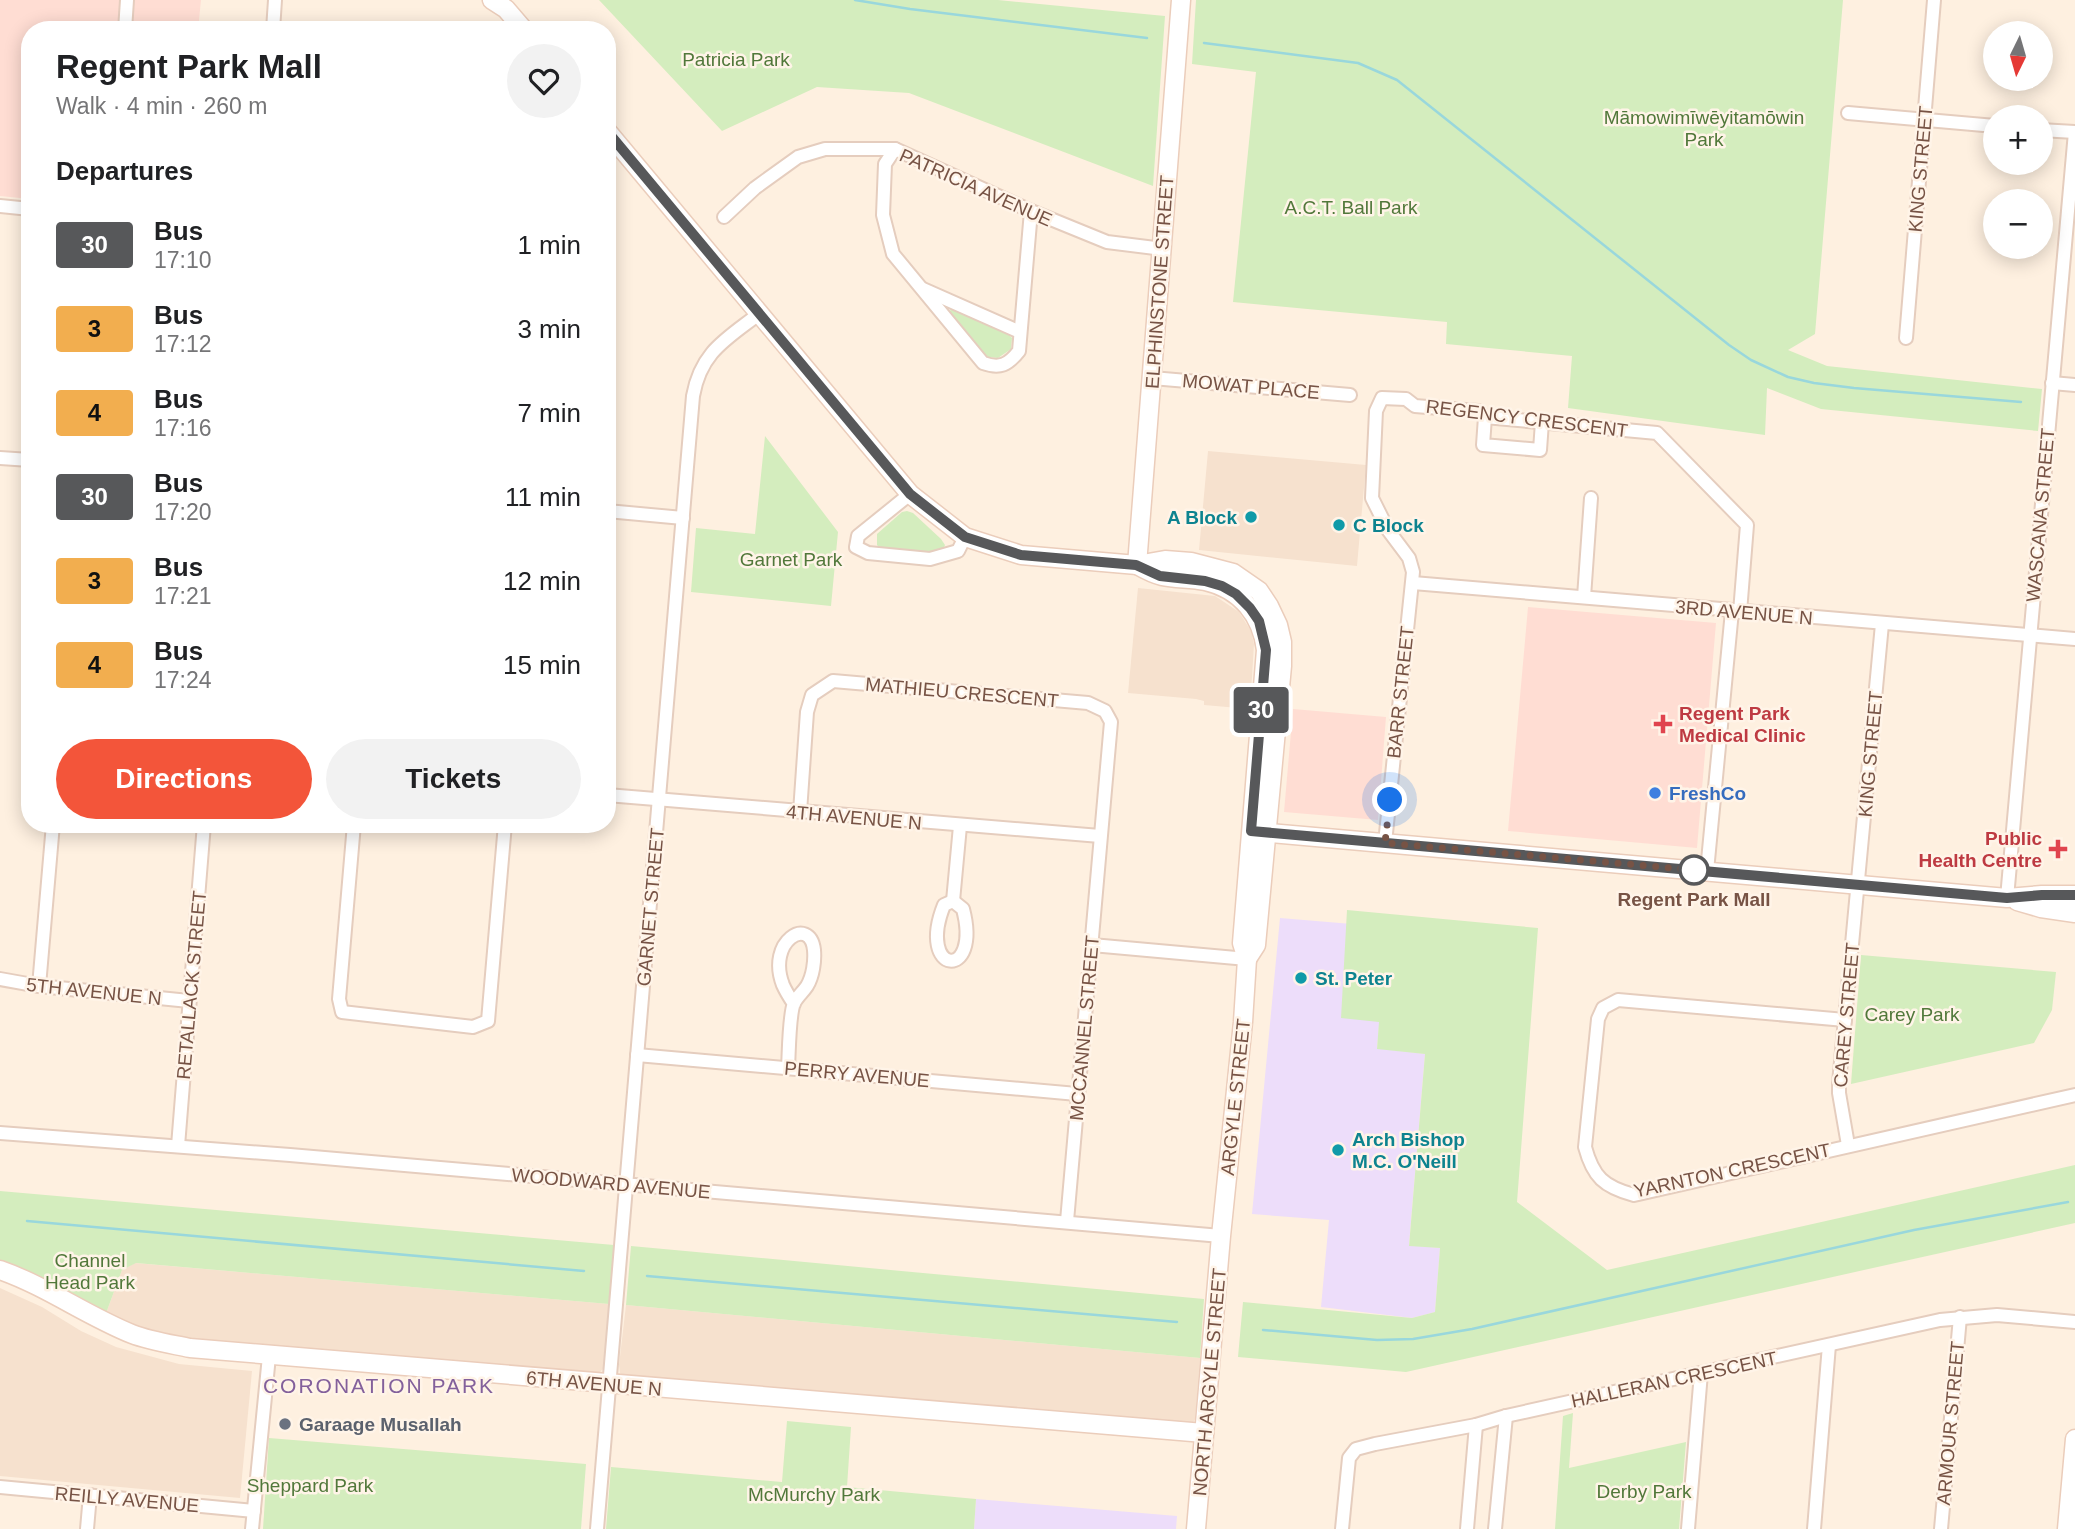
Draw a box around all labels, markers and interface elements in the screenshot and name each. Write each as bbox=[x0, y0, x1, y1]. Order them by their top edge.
north arrow bbox=[1983, 21, 2053, 91]
map controls bbox=[1983, 21, 2053, 259]
button: heart bbox=[507, 44, 581, 118]
text: Regent Park Mall bbox=[56, 48, 322, 85]
park label: Patricia Park bbox=[682, 49, 790, 70]
text: Walk · 4 min · 260 m bbox=[56, 93, 267, 119]
street label: KING STREET bbox=[1905, 105, 1937, 233]
button: + bbox=[1983, 105, 2053, 175]
park label: Māmowimīwēyitamōwin Park bbox=[1604, 107, 1804, 150]
street label: PATRICIA AVENUE bbox=[896, 144, 1055, 231]
text: Departures bbox=[56, 156, 193, 186]
street label: ELPHINSTONE STREET bbox=[1142, 174, 1177, 389]
button: − bbox=[1983, 189, 2053, 259]
park label: A.C.T. Ball Park bbox=[1284, 197, 1418, 218]
text: Bus bbox=[154, 216, 203, 246]
text: 1 min bbox=[517, 230, 581, 260]
text: 30 bbox=[81, 231, 108, 258]
text: 17:10 bbox=[154, 247, 212, 273]
text: Bus bbox=[154, 300, 203, 330]
text: 3 min bbox=[517, 314, 581, 344]
text: 3 bbox=[88, 315, 101, 342]
text: 17:12 bbox=[154, 331, 212, 357]
street label: MOWAT PLACE bbox=[1181, 370, 1321, 403]
text: Bus bbox=[154, 384, 203, 414]
street label: REGENCY CRESCENT bbox=[1425, 396, 1630, 441]
text: 7 min bbox=[517, 398, 581, 428]
text: 4 bbox=[88, 399, 101, 426]
text: 17:16 bbox=[154, 415, 212, 441]
street label: WASCANA STREET bbox=[2022, 427, 2059, 603]
text: Bus bbox=[154, 468, 203, 498]
text: 11 min bbox=[505, 482, 581, 512]
text: 30 bbox=[81, 483, 108, 510]
text: 17:20 bbox=[154, 499, 212, 525]
place label: A Block bbox=[1167, 507, 1237, 528]
marker: A Block bbox=[1243, 509, 1259, 525]
place label: C Block bbox=[1353, 515, 1424, 536]
marker: C Block bbox=[1331, 517, 1347, 533]
park label: Garnet Park bbox=[740, 549, 843, 570]
text: Bus bbox=[154, 552, 203, 582]
text: 12 min bbox=[503, 566, 581, 596]
text: 3 bbox=[88, 567, 101, 594]
text: 17:21 bbox=[154, 583, 212, 609]
street label: 3RD AVENUE N bbox=[1674, 596, 1814, 629]
street label: BARR STREET bbox=[1383, 624, 1418, 759]
text: Bus bbox=[154, 636, 203, 666]
text: 15 min bbox=[503, 650, 581, 680]
text: 4 bbox=[88, 651, 101, 678]
text: 17:24 bbox=[154, 667, 212, 693]
street label: MATHIEU CRESCENT bbox=[864, 674, 1060, 711]
line badge: 30 bbox=[1230, 687, 1292, 733]
street label: KING STREET bbox=[1855, 690, 1887, 818]
text: 30 bbox=[1248, 696, 1274, 723]
place label: Regent Park Medical Clinic bbox=[1679, 703, 1806, 746]
marker: Regent Park Medical Clinic bbox=[1653, 714, 1673, 734]
button: Directions bbox=[56, 739, 312, 819]
button: Tickets bbox=[326, 739, 581, 819]
your location bbox=[1372, 782, 1407, 817]
place label: FreshCo bbox=[1669, 783, 1746, 804]
marker: FreshCo bbox=[1647, 785, 1663, 801]
street label: 4TH AVENUE N bbox=[785, 801, 923, 834]
street label: GARNET STREET bbox=[633, 827, 668, 987]
place label: Public Health Centre bbox=[1918, 828, 2042, 871]
marker: Public Health Centre bbox=[2048, 839, 2068, 859]
marker: Regent Park Mall bbox=[1679, 855, 1709, 885]
street label: RETALLACK STREET bbox=[173, 889, 210, 1080]
place label: Regent Park Mall bbox=[1617, 889, 1771, 910]
street label: MCCANNEL STREET bbox=[1066, 934, 1103, 1122]
street label: CAREY STREET bbox=[1830, 941, 1863, 1088]
place label: St. Peter bbox=[1315, 968, 1393, 989]
marker: St. Peter bbox=[1293, 970, 1309, 986]
street label: 5TH AVENUE N bbox=[25, 974, 163, 1009]
park label: Carey Park bbox=[1864, 1004, 1960, 1025]
street label: ARGYLE STREET bbox=[1217, 1017, 1254, 1176]
street label: PERRY AVENUE bbox=[783, 1058, 930, 1091]
place label: Arch Bishop M.C. O'Neill bbox=[1352, 1129, 1465, 1172]
street label: YARNTON CRESCENT bbox=[1632, 1139, 1833, 1202]
marker: Arch Bishop M.C. O'Neill bbox=[1330, 1142, 1346, 1158]
street label: WOODWARD AVENUE bbox=[511, 1164, 711, 1203]
park label: Channel Head Park bbox=[45, 1250, 135, 1293]
street label: NORTH ARGYLE STREET bbox=[1189, 1267, 1230, 1497]
street label: ARMOUR STREET bbox=[1933, 1340, 1968, 1506]
street label: HALLERAN CRESCENT bbox=[1569, 1347, 1779, 1412]
street label: 6TH AVENUE N bbox=[525, 1367, 663, 1400]
district label: CORONATION PARK bbox=[263, 1374, 495, 1397]
place label: Garaage Musallah bbox=[299, 1414, 462, 1435]
marker: Garaage Musallah bbox=[277, 1416, 293, 1432]
park label: Sheppard Park bbox=[247, 1475, 374, 1496]
park label: Derby Park bbox=[1596, 1481, 1692, 1502]
street label: REILLY AVENUE bbox=[54, 1483, 200, 1516]
park label: McMurchy Park bbox=[748, 1484, 880, 1505]

